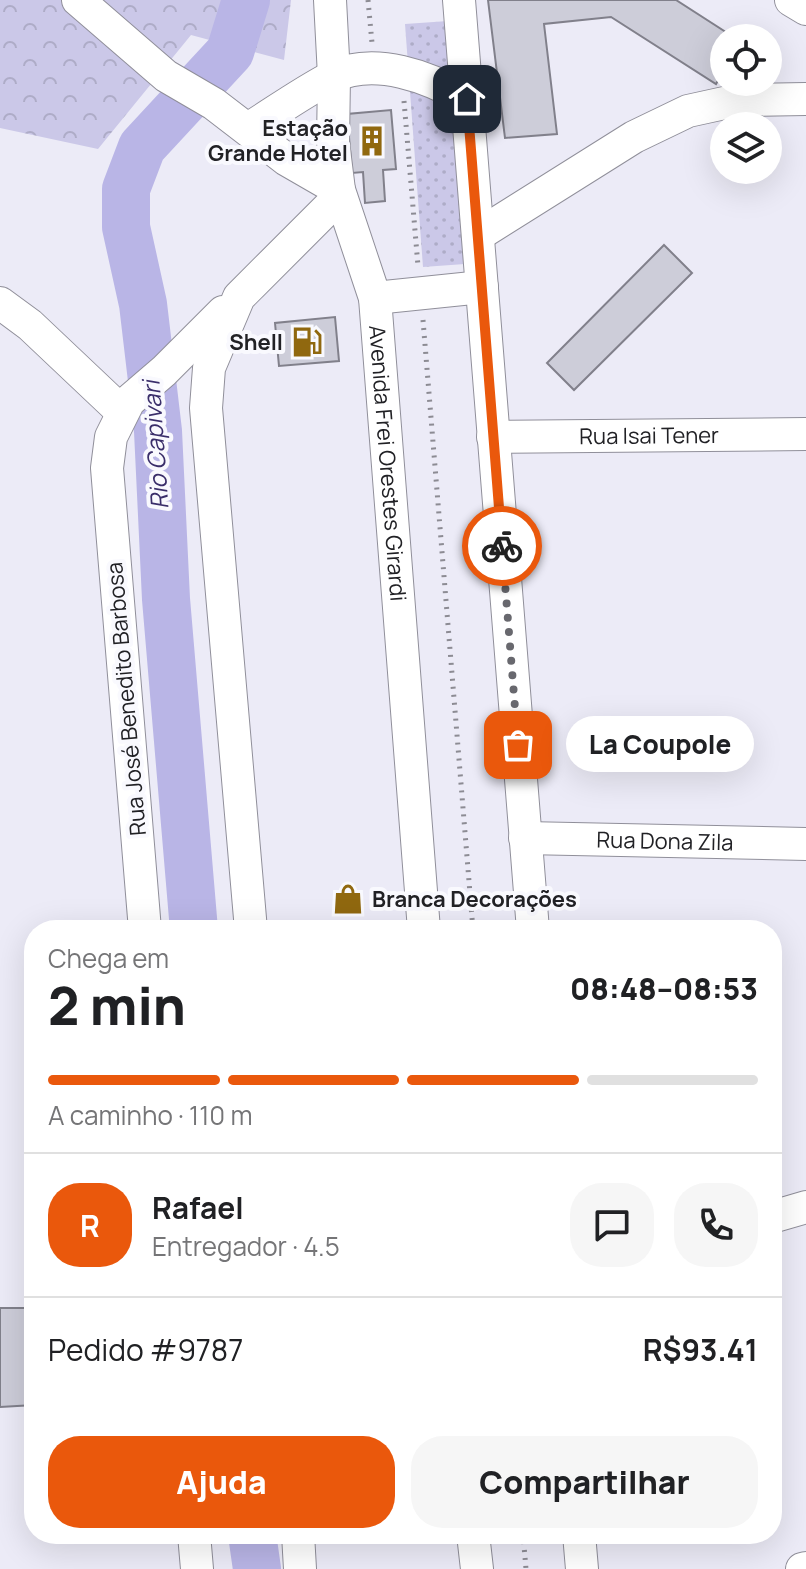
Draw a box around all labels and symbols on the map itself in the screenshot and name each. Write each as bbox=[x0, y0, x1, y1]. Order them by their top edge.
pin bbox=[433, 65, 501, 133]
place label: Estação Grande Hotel bbox=[208, 113, 348, 168]
building icon: Estação Grande Hotel bbox=[355, 124, 389, 158]
street label: Avenida Frei Orestes Girardi bbox=[362, 324, 413, 602]
fuel station icon: Shell bbox=[290, 325, 324, 359]
place label: Shell bbox=[229, 327, 283, 357]
water label: Rio Capivari bbox=[133, 376, 175, 511]
street label: Rua Isai Tener bbox=[579, 420, 719, 451]
courier bbox=[462, 506, 542, 586]
street label: Rua José Benedito Barbosa bbox=[99, 561, 153, 837]
pin bbox=[484, 711, 552, 779]
callout: La Coupole bbox=[566, 717, 754, 773]
street label: Rua Dona Zila bbox=[596, 825, 734, 857]
shop icon: Branca Decorações bbox=[331, 882, 365, 916]
place label: Branca Decorações bbox=[372, 884, 577, 914]

